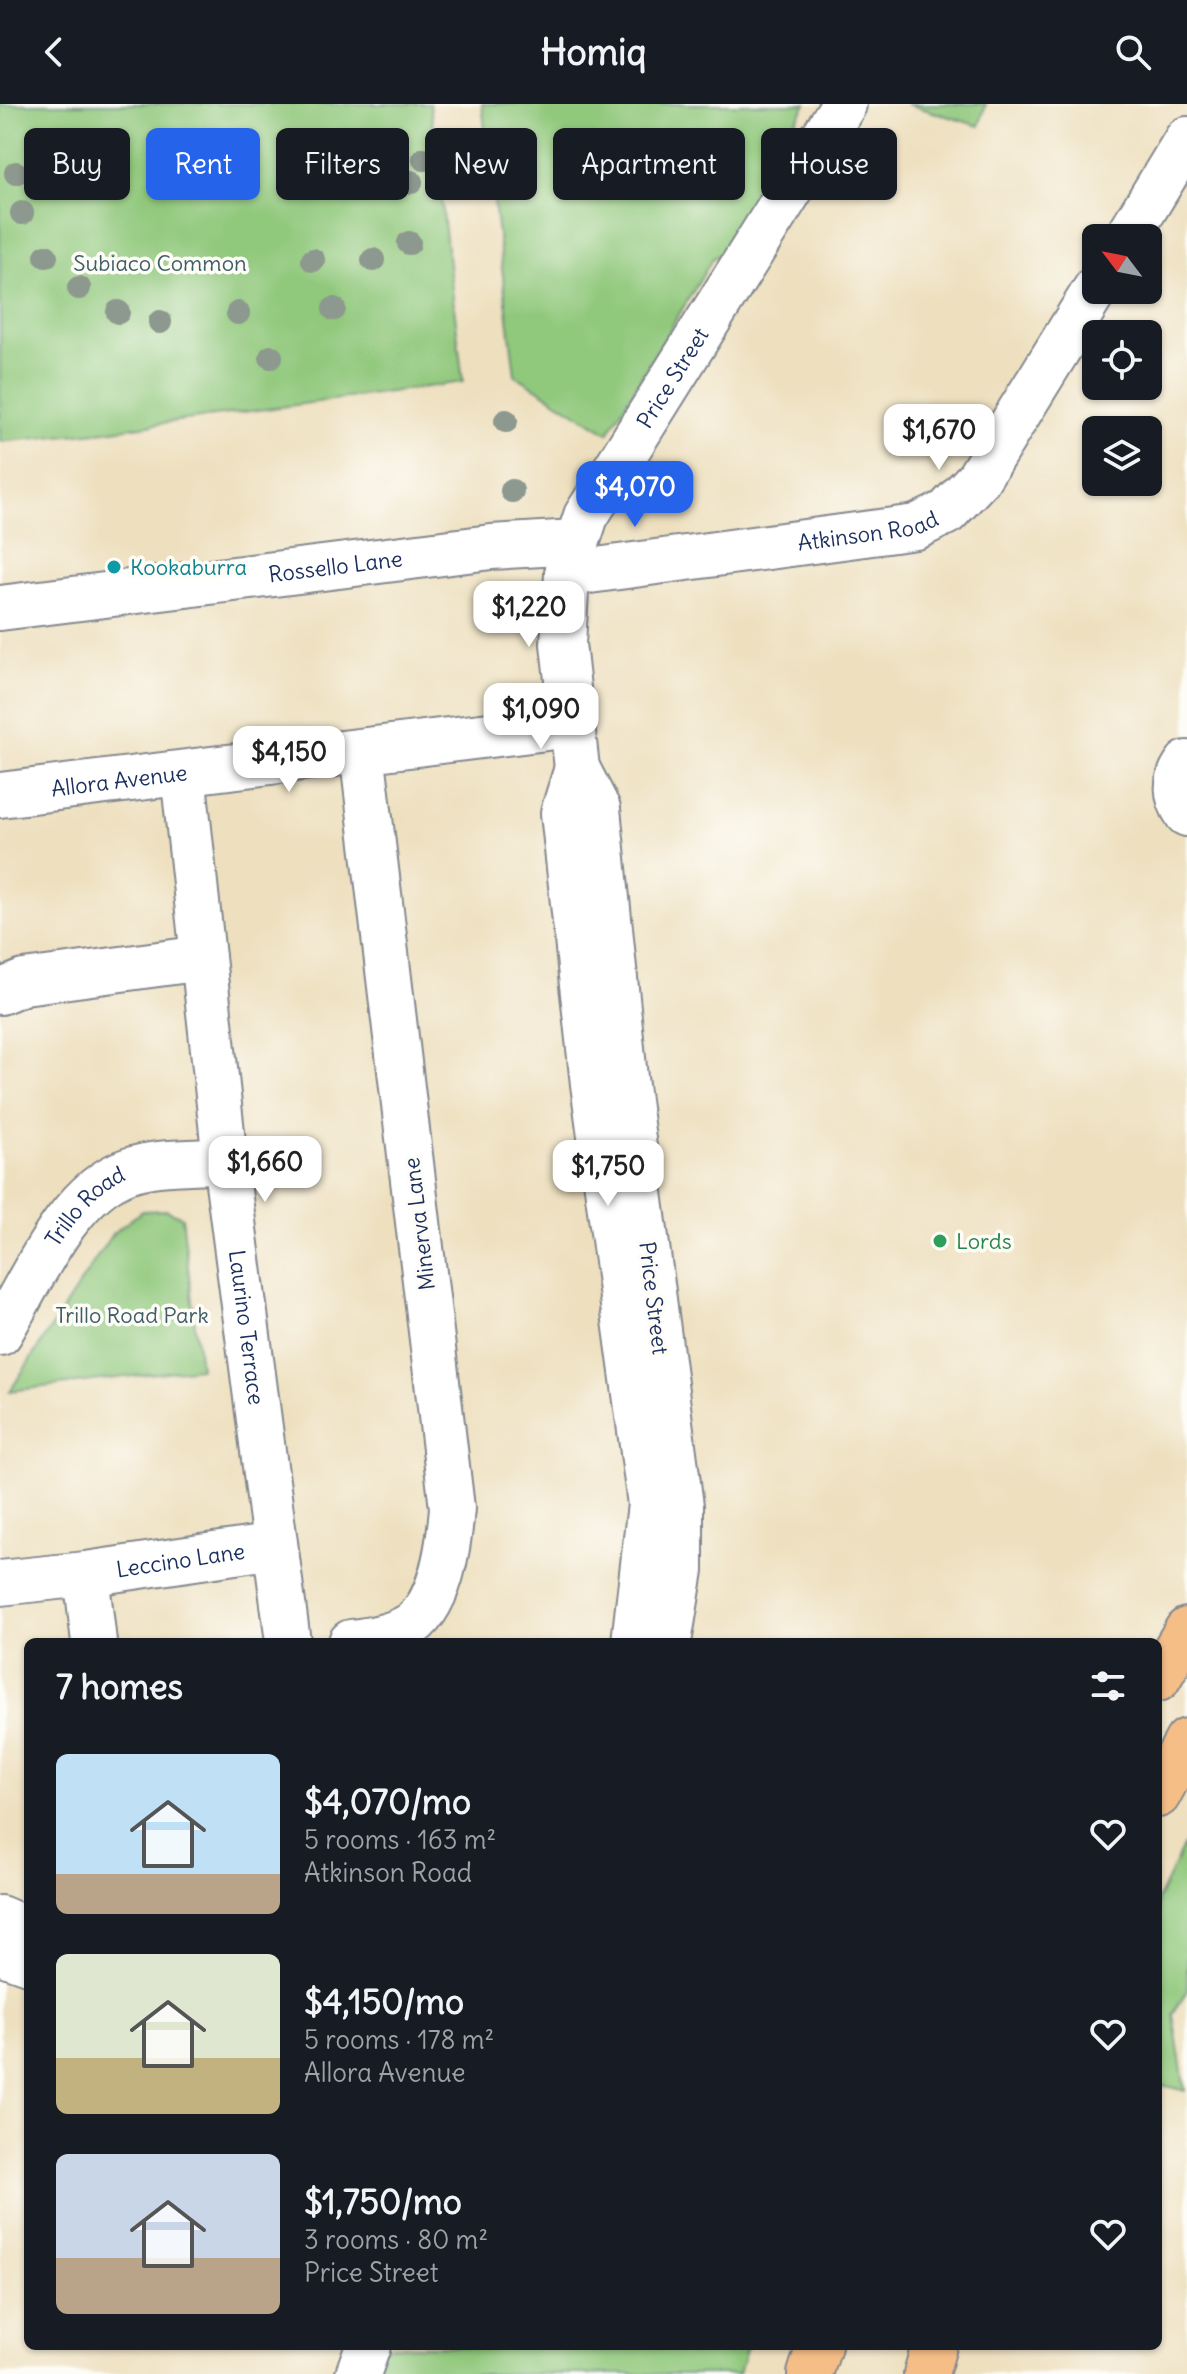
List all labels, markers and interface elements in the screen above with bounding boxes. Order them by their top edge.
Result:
icon: back [32,30,76,74]
text: Homiq [541,30,646,75]
icon: search [1111,30,1155,74]
chip: Buy [24,128,130,200]
chip: Rent [146,128,260,200]
chip: Filters [276,128,409,200]
chip: New [425,128,537,200]
chip: Apartment [553,128,745,200]
chip: House [761,128,897,200]
north arrow [1082,224,1162,304]
map controls [1082,224,1162,496]
park label: Subiaco Common [73,249,247,277]
button: locate [1082,320,1162,400]
street label: Price Street [630,322,715,434]
pin: $1,670 [874,404,1004,472]
text: $1,670 [902,413,976,446]
button: layers [1082,416,1162,496]
pin: $4,070 [570,461,700,529]
text: $4,070 [594,470,676,503]
street label: Atkinson Road [796,504,943,557]
street label: Rossello Lane [267,544,404,589]
place label: Kookaburra [130,553,247,581]
marker: Kookaburra [105,558,123,576]
pin: $1,220 [464,581,594,649]
text: $1,220 [491,590,567,623]
pin: $1,090 [476,683,606,751]
text: $1,090 [502,692,580,725]
pin: $4,150 [224,726,354,794]
text: $4,150 [251,735,327,768]
street label: Allora Avenue [50,758,189,803]
pin: $1,660 [200,1136,330,1204]
pin: $1,750 [543,1140,673,1208]
text: $1,660 [227,1145,303,1178]
text: $1,750 [571,1149,645,1182]
street label: Minerva Lane [397,1156,441,1292]
street label: Trillo Road [39,1160,129,1252]
place label: Lords [956,1227,1012,1255]
marker: Lords [931,1232,949,1250]
street label: Price Street [633,1240,675,1356]
street label: Laurino Terrace [223,1248,271,1407]
park label: Trillo Road Park [55,1301,209,1329]
street label: Leccino Lane [114,1537,247,1583]
icon: filters [1086,1664,1130,1708]
text: 7 homes [56,1665,183,1708]
text: $4,070/mo [304,1780,471,1823]
icon: home [120,1786,216,1882]
icon: heart [1086,1812,1130,1856]
text: 5 rooms · 163 m² [304,1823,496,1856]
text: Atkinson Road [304,1856,472,1889]
text: $4,150/mo [304,1980,464,2023]
icon: home [120,1986,216,2082]
icon: heart [1086,2012,1130,2056]
text: 5 rooms · 178 m² [304,2023,494,2056]
text: Allora Avenue [304,2056,465,2089]
text: $1,750/mo [304,2180,462,2223]
icon: home [120,2186,216,2282]
icon: heart [1086,2212,1130,2256]
text: 3 rooms · 80 m² [304,2223,488,2256]
text: Price Street [304,2256,438,2289]

